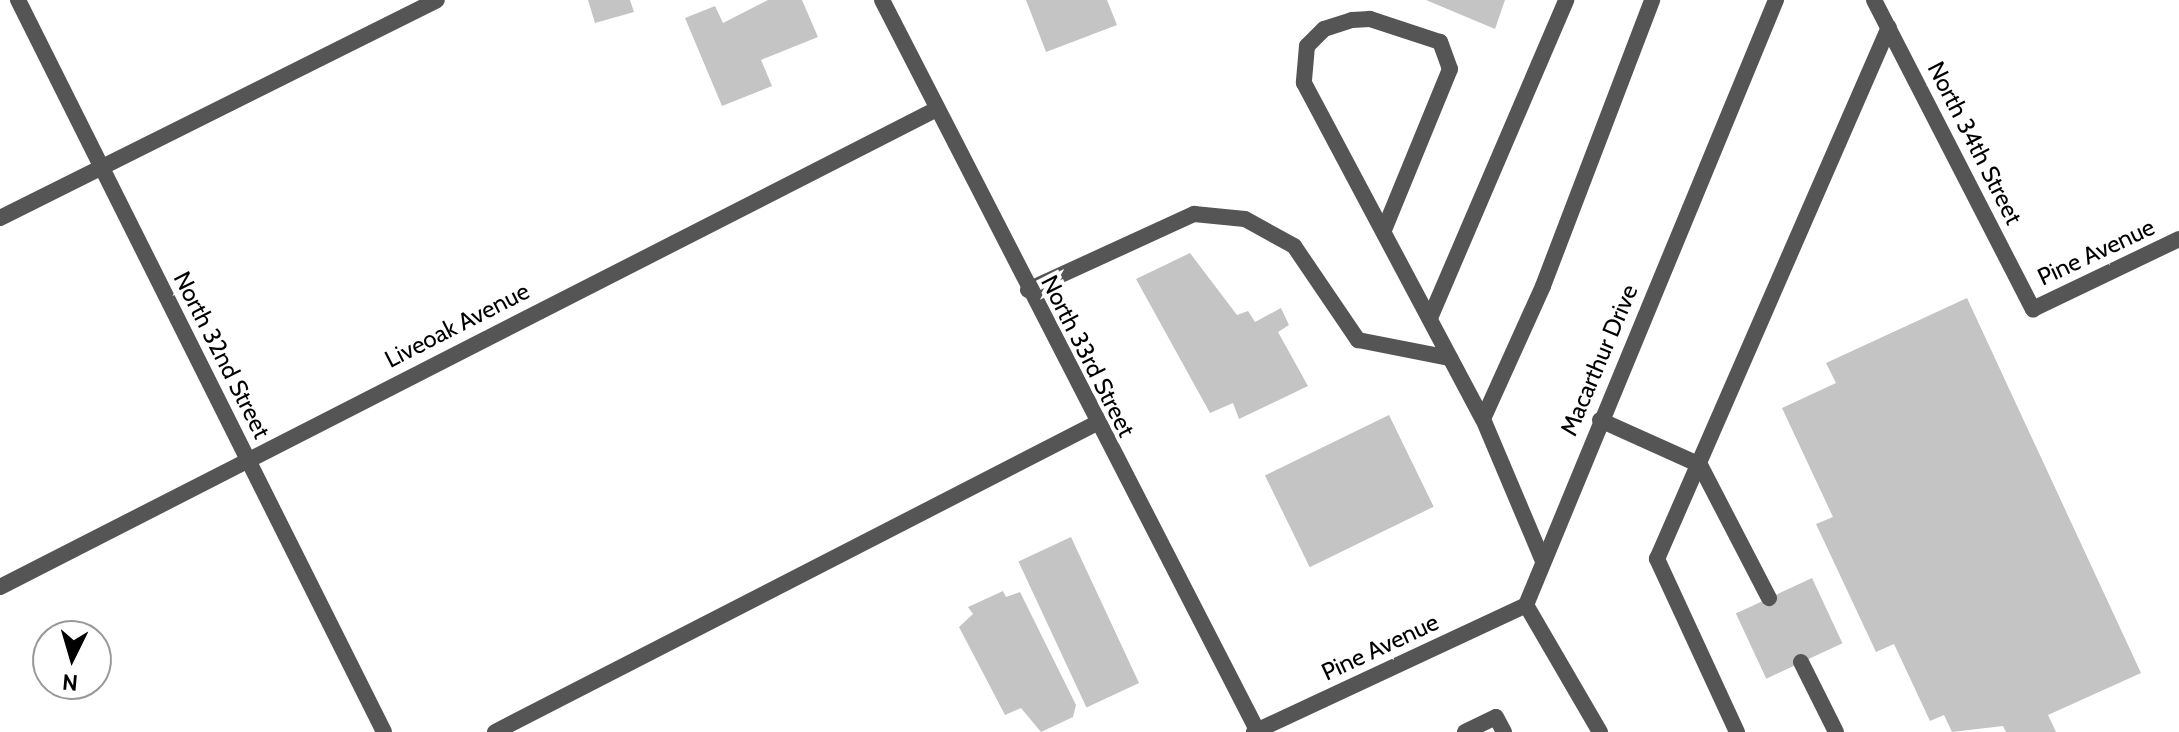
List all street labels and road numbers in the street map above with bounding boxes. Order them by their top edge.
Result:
street label: North 34th Street [1922,57,2028,229]
street label: Pine Avenue [2033,212,2159,292]
street label: North 32nd Street [168,267,276,443]
street label: North 33rd Street [1035,270,1141,442]
street label: Liveoak Avenue [380,276,534,374]
street label: Macarthur Drive [1554,280,1644,440]
street label: Pine Avenue [1317,607,1443,687]

